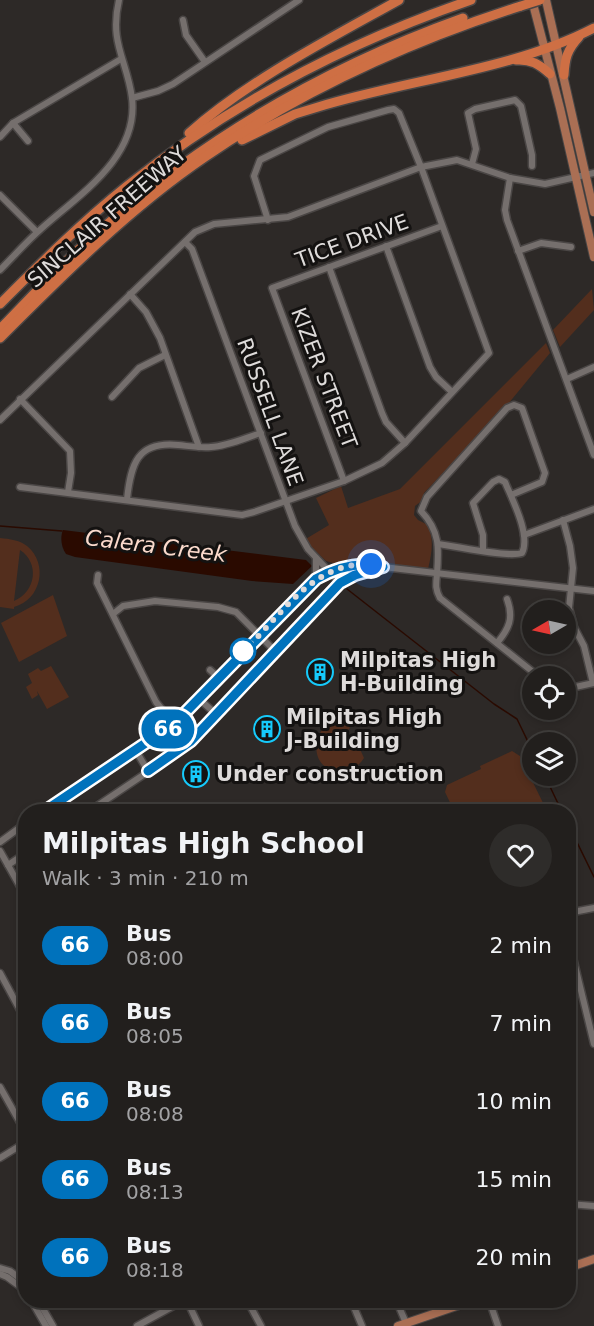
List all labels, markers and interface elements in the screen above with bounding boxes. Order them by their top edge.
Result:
street label: SINCLAIR FREEWAY [23,141,191,292]
street label: TICE DRIVE [291,210,412,273]
street label: KIZER STREET [286,304,362,452]
street label: RUSSELL LANE [232,335,308,489]
water label: Calera Creek [84,525,229,567]
your location [356,549,386,579]
north arrow [522,600,576,654]
map controls [522,600,576,786]
unlabelled marker [230,638,256,664]
place label: Milpitas High H-Building [340,648,496,696]
building icon: Milpitas High H-Building [305,657,335,687]
button: locate [522,666,576,720]
place label: Milpitas High J-Building [284,705,442,753]
line badge: 66 [141,710,195,748]
building icon: Milpitas High J-Building [252,714,282,744]
text: 66 [153,717,183,741]
button: layers [522,732,576,786]
building icon: Under construction [181,759,211,789]
place label: Under construction [216,762,444,786]
button: heart [489,824,552,887]
text: Milpitas High School [42,827,365,860]
text: Walk · 3 min · 210 m [42,866,249,890]
text: Bus [126,921,172,946]
text: 66 [60,933,90,957]
text: 2 min [490,933,552,958]
text: 08:00 [126,946,184,970]
text: Bus [126,999,172,1024]
text: 66 [60,1011,90,1035]
text: 7 min [490,1011,552,1036]
text: 08:05 [126,1024,184,1048]
text: Bus [126,1077,172,1102]
text: 66 [60,1089,90,1113]
text: 10 min [476,1089,552,1114]
text: 08:08 [126,1102,184,1126]
text: Bus [126,1155,172,1180]
text: 66 [60,1167,90,1191]
text: 15 min [476,1167,552,1192]
text: 08:13 [126,1180,184,1204]
text: Bus [126,1233,172,1258]
text: 66 [60,1245,90,1269]
text: 20 min [476,1245,552,1270]
text: 08:18 [126,1258,184,1282]

